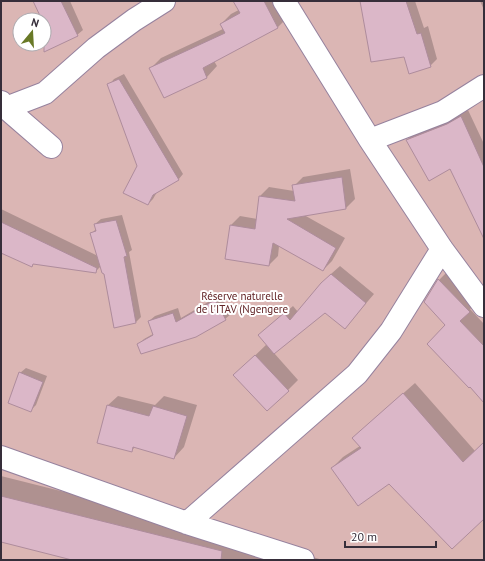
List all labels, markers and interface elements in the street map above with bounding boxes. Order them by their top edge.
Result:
north arrow [12,12,52,52]
text: N [29,15,41,30]
park label: Réserve naturelle de l'ITAV (Ngengere [196,289,289,316]
scale bar [345,523,436,549]
text: 20 m [351,529,377,544]

